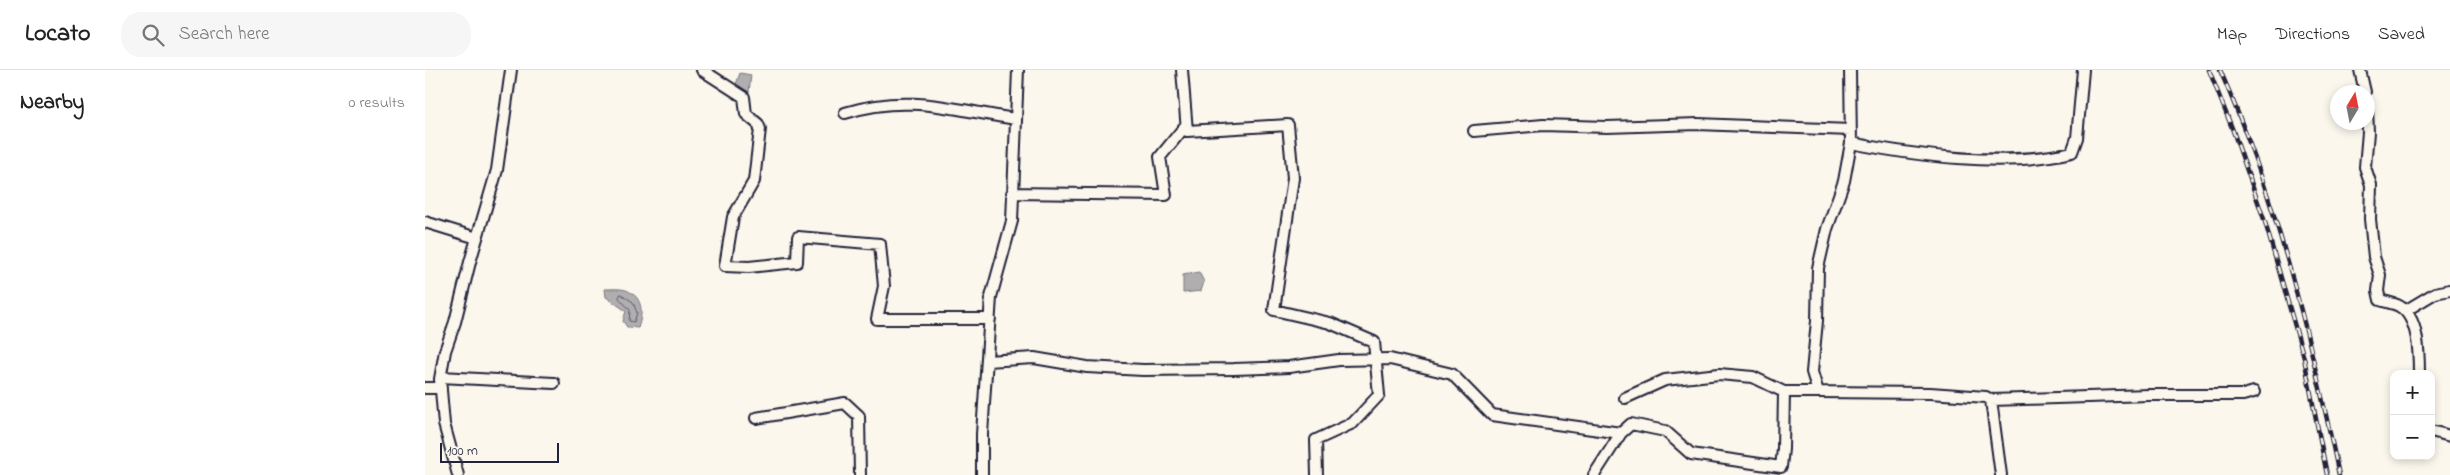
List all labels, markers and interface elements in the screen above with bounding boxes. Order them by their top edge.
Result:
search box [121,12,471,57]
text: Locato [25,17,91,52]
icon: search [139,21,167,49]
text: Search here [179,21,270,48]
text: Map [2217,22,2247,48]
text: Directions [2275,22,2350,48]
text: Saved [2378,22,2425,48]
north arrow [2330,85,2375,130]
text: Nearby [20,88,84,118]
text: 0 results [349,91,405,115]
map controls [2390,370,2435,460]
button: + [2390,370,2435,415]
button: − [2390,415,2435,460]
scale bar [440,440,559,463]
text: 100 m [447,441,478,462]

